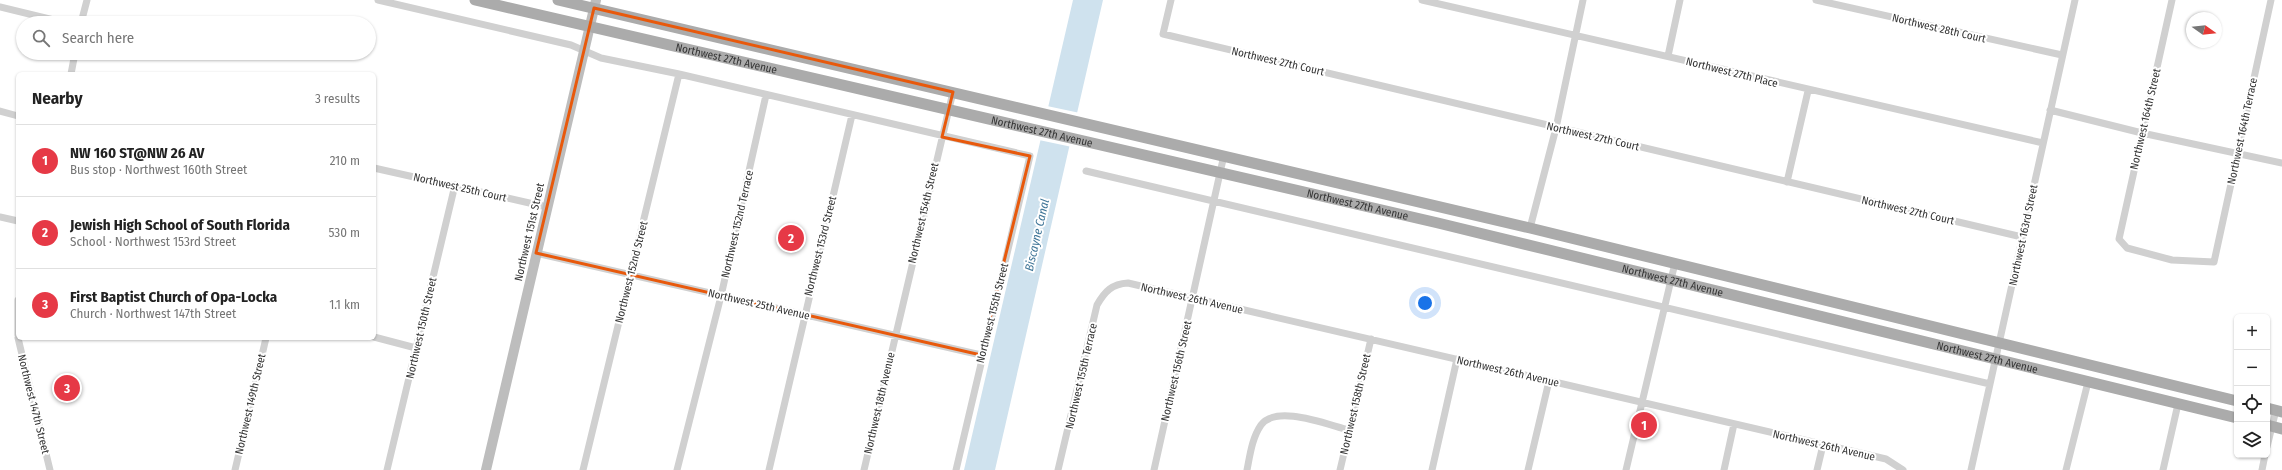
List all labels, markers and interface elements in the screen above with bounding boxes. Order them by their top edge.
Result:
street label: Northwest 28th Court [1891,11,1987,46]
north arrow [2186,12,2222,48]
search box [16,16,376,60]
icon: search [30,27,52,49]
text: Search here [62,29,134,47]
street label: Northwest 27th Avenue [674,41,778,77]
street label: Northwest 27th Court [1230,44,1326,79]
street label: Northwest 27th Place [1685,55,1779,90]
street label: Northwest 164th Street [2128,67,2164,171]
street label: Northwest 164th Terrace [2225,77,2260,186]
text: Nearby [32,88,83,109]
text: 3 results [315,91,360,106]
street label: Northwest 27th Avenue [990,114,1094,150]
street label: Northwest 27th Court [1545,119,1641,154]
text: NW 160 ST@NW 26 AV [70,144,204,162]
text: 1 [42,153,48,168]
text: 210 m [330,153,360,168]
street label: Northwest 154th Street [906,161,941,265]
text: Bus stop · Northwest 160th Street [70,162,247,177]
street label: Northwest 152nd Terrace [719,169,756,279]
street label: Northwest 25th Court [412,170,508,205]
street label: Northwest 151st Street [512,181,547,282]
street label: Northwest 163rd Street [2006,183,2041,287]
street label: Northwest 27th Avenue [1306,187,1410,223]
street label: Northwest 27th Court [1860,193,1956,228]
street label: Northwest 153rd Street [802,194,839,297]
water label: Biscayne Canal [1022,198,1052,272]
text: Jewish High School of South Florida [70,216,290,234]
street label: Northwest 152nd Street [613,219,651,324]
pin: 2 [778,223,804,253]
text: 2 [42,225,48,240]
text: 530 m [328,225,360,240]
text: School · Northwest 153rd Street [70,234,236,249]
street label: Northwest 155th Street [974,261,1011,364]
street label: Northwest 27th Avenue [1621,262,1724,299]
street label: Northwest 150th Street [404,276,440,380]
street label: Northwest 26th Avenue [1139,280,1244,317]
street label: Northwest 25th Avenue [707,286,811,323]
text: First Baptist Church of Opa-Locka [70,288,277,306]
your location [1415,293,1435,313]
text: 3 [42,297,48,312]
text: 1.1 km [329,297,360,312]
text: Church · Northwest 147th Street [70,306,236,321]
map controls [2234,314,2270,458]
button: + [2234,314,2270,350]
street label: Northwest 156th Street [1159,319,1194,423]
street label: Northwest 155th Terrace [1063,322,1100,430]
street label: Northwest 27th Avenue [1935,339,2039,376]
button: − [2234,350,2270,386]
street label: Northwest 18th Avenue [861,351,898,455]
street label: Northwest 149th Street [233,352,268,456]
street label: Northwest 158th Street [1338,352,1374,456]
street label: Northwest 147th Street [15,353,52,456]
street label: Northwest 26th Avenue [1455,353,1560,390]
pin: 3 [54,373,80,403]
button: locate [2234,386,2270,422]
pin: 1 [1631,410,1657,440]
button: layers [2234,422,2270,458]
street label: Northwest 26th Avenue [1771,427,1876,464]

